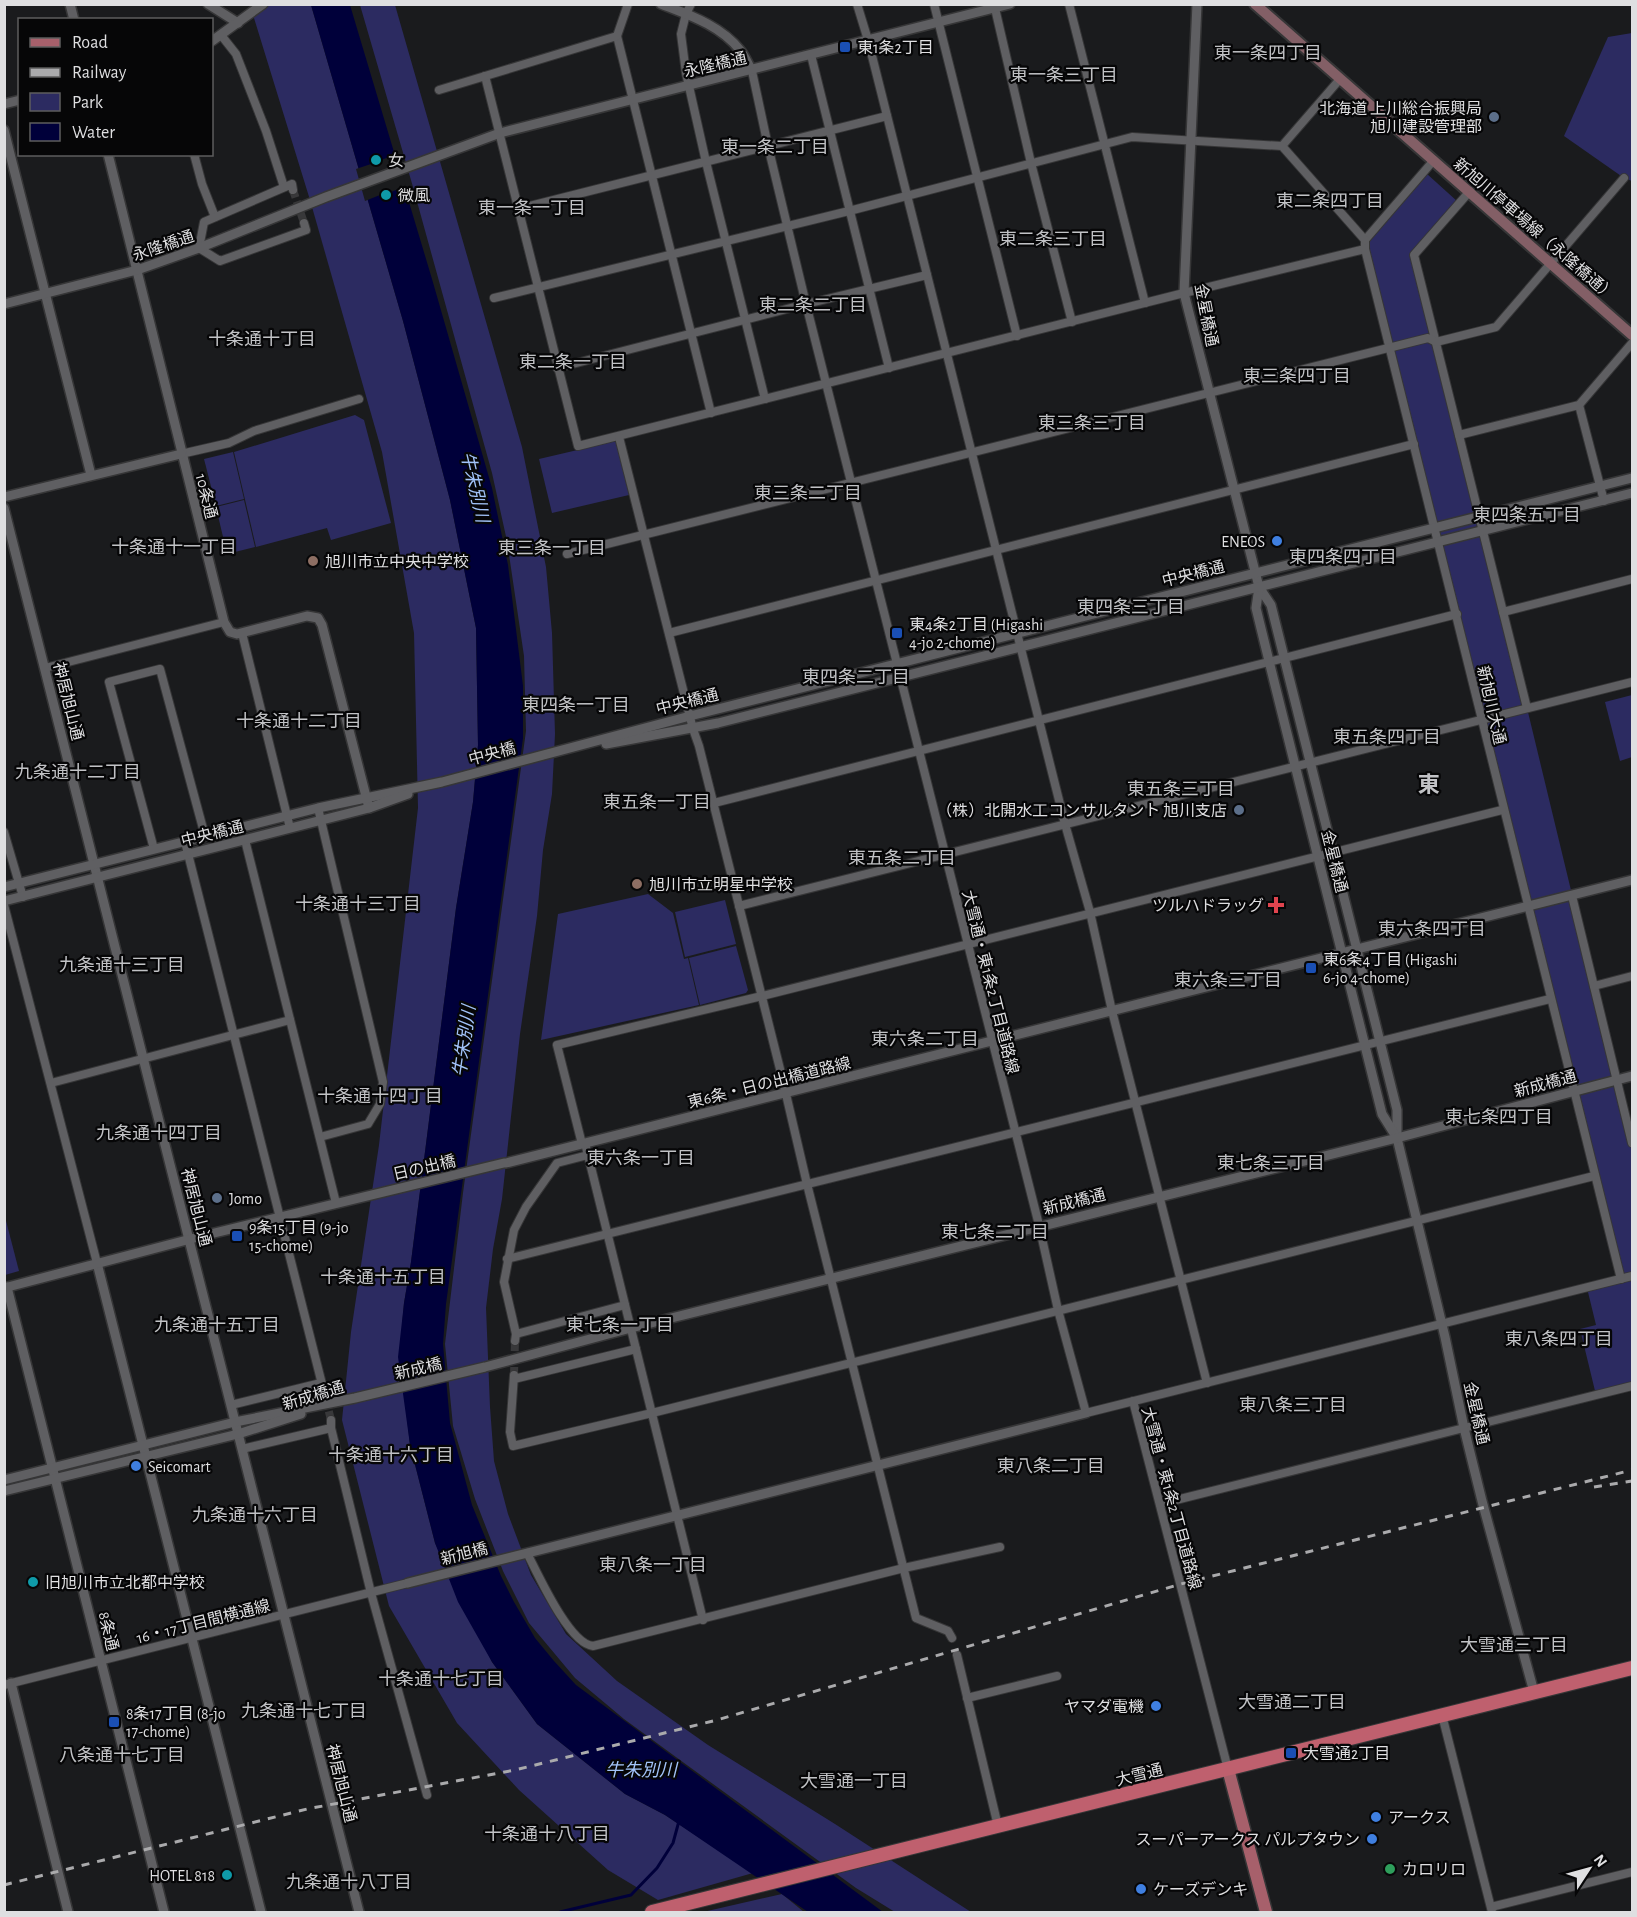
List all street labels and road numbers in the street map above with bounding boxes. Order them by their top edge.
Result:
street label: 永隆橋通 [682,49,748,80]
street label: 新旭川停車場線（永隆橋通） [1451,155,1619,304]
street label: 永隆橋通 [130,227,196,264]
street label: 金星橋通 [1192,282,1221,348]
street label: 10条通 [193,472,220,520]
street label: 中央橋通 [1160,557,1226,589]
street label: 神居旭山通 [51,660,86,742]
street label: 新旭川大通 [1474,664,1509,746]
street label: 中央橋通 [654,685,720,717]
street label: 中央橋 [467,739,518,768]
street label: 中央橋通 [179,817,245,849]
street label: 金星橋通 [1319,828,1351,894]
street label: 大雪通・東1条2丁目道路線 [959,888,1022,1076]
street label: 東6条・日の出橋道路線 [686,1054,852,1111]
street label: 新成橋通 [1512,1067,1578,1100]
street label: 日の出橋 [391,1152,457,1183]
street label: 神居旭山通 [179,1166,214,1248]
street label: 新成橋通 [1041,1185,1107,1217]
street label: 新成橋 [393,1355,443,1382]
street label: 新成橋通 [280,1378,346,1413]
street label: 金星橋通 [1461,1380,1492,1446]
street label: 大雪通・東1条2丁目道路線 [1139,1405,1204,1592]
street label: 新旭橋 [439,1539,489,1568]
street label: 16・17丁目間横通線 [135,1597,272,1646]
street label: 8条通 [95,1610,122,1652]
street label: 神居旭山通 [324,1742,359,1824]
street label: 大雪通 [1114,1760,1164,1789]

